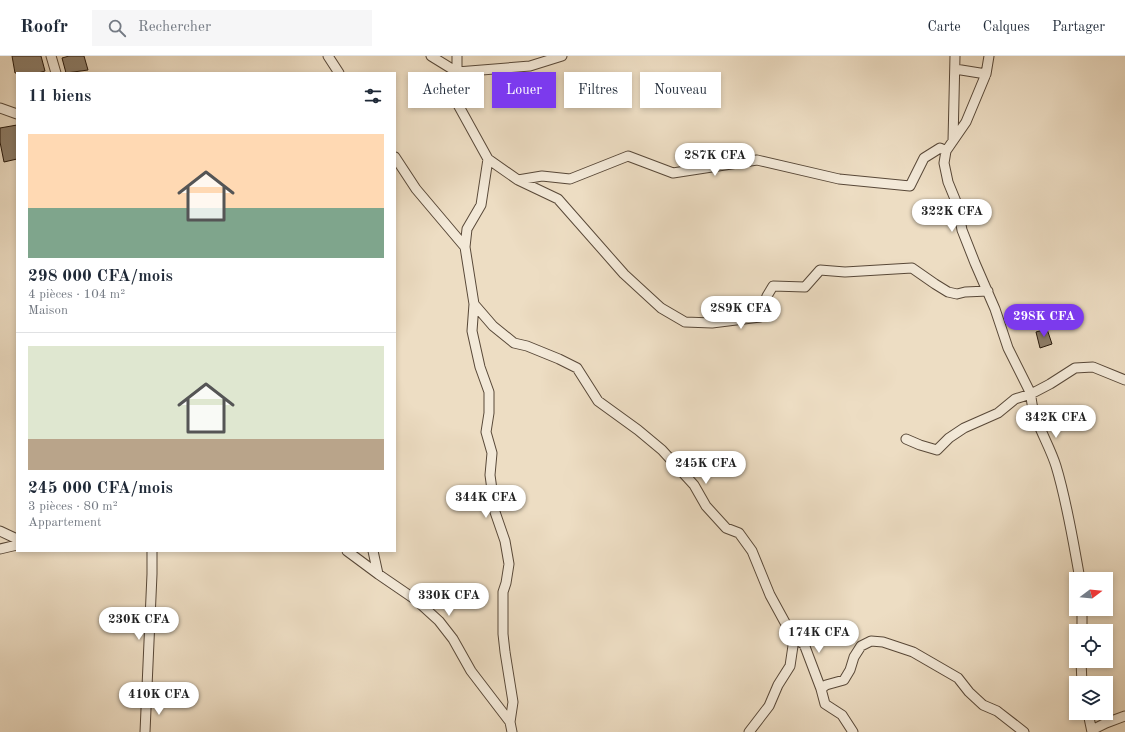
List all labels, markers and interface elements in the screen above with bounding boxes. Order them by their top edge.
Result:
search box [92,10,372,46]
icon: search [106,17,128,39]
text: Roofr [20,18,68,37]
text: Rechercher [138,20,211,35]
text: Carte [927,20,961,34]
text: Calques [983,20,1030,34]
text: Partager [1052,20,1105,34]
chip: Acheter [408,72,484,108]
chip: Louer [492,72,556,108]
chip: Filtres [564,72,632,108]
chip: Nouveau [640,72,721,108]
icon: filters [362,85,384,107]
text: 11 biens [28,88,91,105]
pin: 287K CFA [674,143,756,177]
text: 287K CFA [684,149,746,162]
icon: home [170,160,242,232]
pin: 322K CFA [911,199,993,233]
text: 322K CFA [921,205,983,218]
text: 298 000 CFA/mois [28,268,173,285]
text: 4 pièces · 104 m² [28,288,125,301]
pin: 289K CFA [700,296,782,330]
text: 289K CFA [710,302,772,315]
text: Maison [28,304,68,317]
pin: 298K CFA [1003,304,1085,338]
text: 298K CFA [1013,310,1075,323]
icon: home [170,372,242,444]
pin: 342K CFA [1015,405,1097,439]
text: 342K CFA [1025,411,1087,424]
pin: 245K CFA [665,451,747,485]
text: 245K CFA [675,457,737,470]
text: 245 000 CFA/mois [28,480,173,497]
pin: 344K CFA [445,485,527,519]
text: 344K CFA [455,491,517,504]
text: 3 pièces · 80 m² [28,500,118,513]
text: Appartement [28,516,102,529]
north arrow [1069,572,1113,616]
map controls [1069,572,1113,720]
pin: 330K CFA [408,583,490,617]
text: 330K CFA [418,589,480,602]
pin: 230K CFA [98,607,180,641]
text: 230K CFA [108,613,170,626]
pin: 174K CFA [778,620,860,654]
button: locate [1069,624,1113,668]
text: 174K CFA [788,626,850,639]
button: layers [1069,676,1113,720]
pin: 410K CFA [118,682,200,716]
text: 410K CFA [128,688,190,701]

